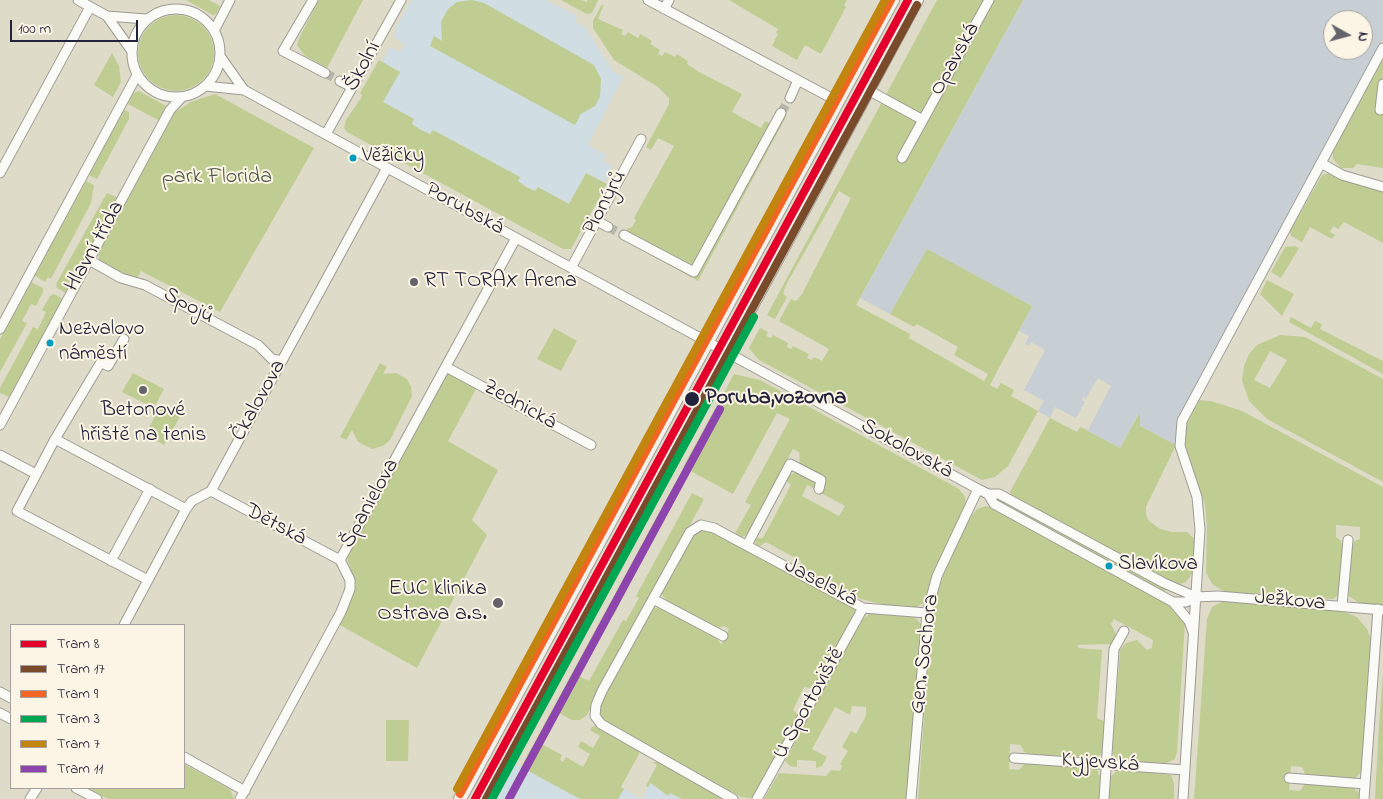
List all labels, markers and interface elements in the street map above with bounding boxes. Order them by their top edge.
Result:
scale bar [12,10,140,42]
north arrow [1323,10,1373,60]
text: 100 m [18,18,51,40]
street label: Opavská [925,19,987,101]
text: N [1351,31,1373,43]
street label: Školní [340,37,388,97]
place label: Věžičky [362,145,424,171]
marker: Věžičky [348,153,358,163]
park label: park Florida [162,165,272,191]
street label: Pionýrů [578,166,634,240]
street label: Porubská [420,178,508,242]
street label: Hlavní třída [60,197,132,297]
place label: RT TORAX Arena [424,269,577,295]
marker: RT TORAX Arena [408,276,420,288]
street label: Spojů [158,283,218,331]
place label: Nezvalovo náměstí [59,318,144,368]
marker: Nezvalovo náměstí [45,338,55,348]
street label: Čkalovova [227,356,293,446]
street label: Zednická [478,375,560,437]
marker: Betonové hřiště na tenis [137,384,149,396]
place label: Poruba,vozovna [705,386,846,412]
marker: Poruba,vozovna [683,390,701,408]
place label: Betonové hřiště na tenis [80,398,206,450]
street label: Sokolovská [855,414,957,486]
street label: Španielova [336,455,406,553]
street label: Dětská [240,499,310,553]
place label: Slavíkova [1118,553,1198,579]
street label: Jaselská [779,554,861,614]
marker: Slavíkova [1104,561,1114,571]
place label: EUC klinika Ostrava a.s. [377,577,487,628]
street label: Ježkova [1253,586,1327,618]
street label: Gen. Sochora [906,593,946,715]
marker: EUC klinika Ostrava a.s. [491,596,505,610]
legend [10,624,185,789]
text: Tram 8 [57,633,99,655]
street label: U Sportoviště [769,644,851,764]
text: Tram 17 [57,658,105,680]
text: Tram 9 [57,683,98,705]
text: Tram 3 [57,708,100,730]
text: Tram 7 [57,733,100,755]
street label: Kyjevská [1060,748,1140,780]
text: Tram 11 [57,758,103,780]

